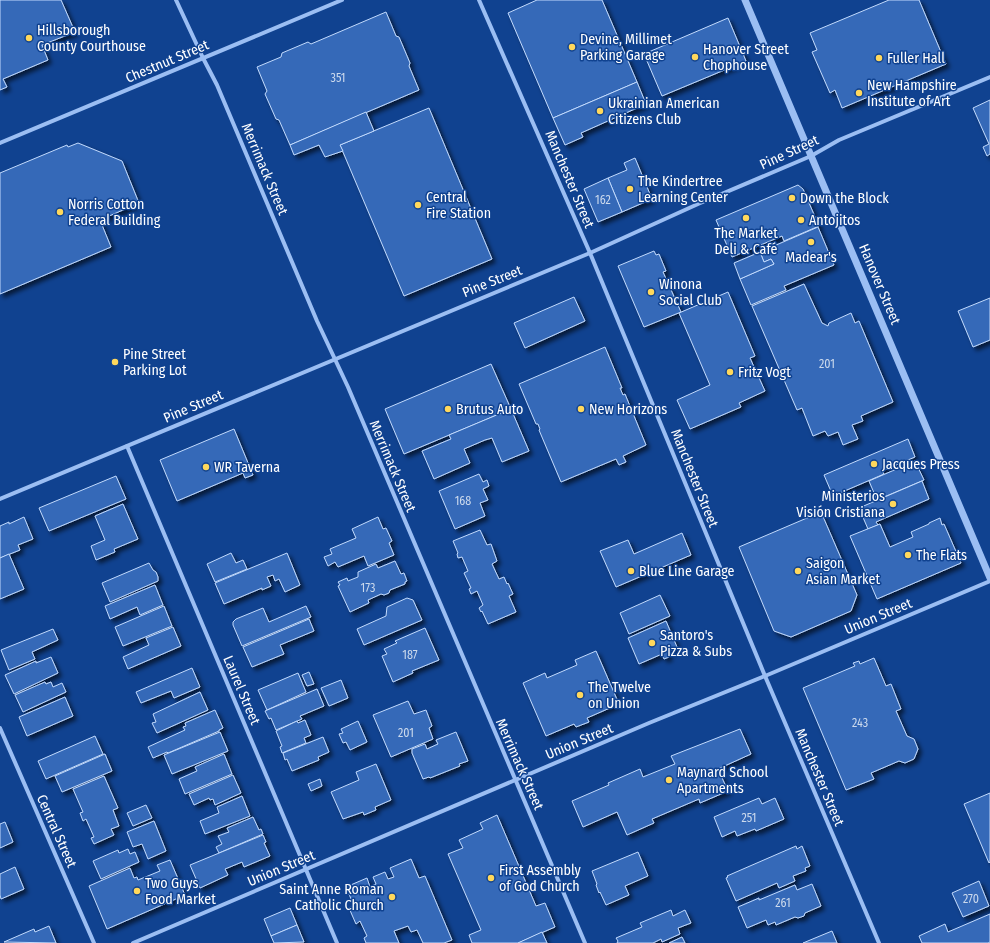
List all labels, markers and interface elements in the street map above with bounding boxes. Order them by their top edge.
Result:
place label: Hillsborough County Courthouse [37,22,146,55]
place label: Devine, Millimet Parking Garage [580,31,672,64]
marker: Hillsborough County Courthouse [24,33,34,43]
street label: Chestnut Street [123,36,212,87]
place label: Hanover Street Chophouse [703,41,789,74]
marker: Devine, Millimet Parking Garage [567,42,577,52]
place label: Fuller Hall [887,50,945,67]
marker: Hanover Street Chophouse [690,52,700,62]
marker: Fuller Hall [874,53,884,63]
house number: 351 [330,71,346,85]
place label: New Hampshire Institute of Art [867,77,957,110]
marker: New Hampshire Institute of Art [854,88,864,98]
place label: Ukrainian American Citizens Club [608,95,720,128]
marker: Ukrainian American Citizens Club [595,106,605,116]
street label: Merrimack Street [238,121,292,218]
street label: Manchester Street [541,128,598,231]
street label: Pine Street [757,131,822,173]
place label: The Kindertree Learning Center [638,173,728,206]
marker: The Kindertree Learning Center [625,184,635,194]
place label: Central Fire Station [426,189,491,222]
place label: Down the Block [800,190,889,207]
house number: 162 [595,193,611,207]
marker: Down the Block [787,193,797,203]
place label: Norris Cotton Federal Building [68,196,161,229]
marker: Central Fire Station [413,200,423,210]
marker: Norris Cotton Federal Building [55,207,65,217]
place label: Antojitos [809,212,860,229]
marker: The Market Deli & Café [741,213,751,223]
marker: Antojitos [796,215,806,225]
place label: The Market Deli & Café [714,225,778,258]
marker: Madear's [806,237,816,247]
street label: Hanover Street [855,241,904,327]
place label: Madear's [785,249,837,266]
street label: Pine Street [460,262,525,301]
place label: Winona Social Club [659,276,722,309]
marker: Winona Social Club [646,287,656,297]
place label: Pine Street Parking Lot [123,346,187,379]
marker: Pine Street Parking Lot [110,357,120,367]
house number: 201 [819,357,835,371]
place label: Fritz Vogt [738,364,791,381]
marker: Fritz Vogt [725,367,735,377]
street label: Pine Street [161,386,226,427]
place label: Brutus Auto [456,401,523,418]
place label: New Horizons [589,401,667,418]
marker: Brutus Auto [443,404,453,414]
marker: New Horizons [576,404,586,414]
street label: Merrimack Street [366,418,420,515]
street label: Manchester Street [667,427,722,530]
place label: Jacques Press [882,456,960,473]
place label: WR Taverna [214,459,280,476]
marker: Jacques Press [869,459,879,469]
marker: WR Taverna [201,462,211,472]
place label: Ministerios Visión Cristiana [796,488,885,521]
house number: 168 [455,494,471,508]
marker: Ministerios Visión Cristiana [888,499,898,509]
place label: The Flats [916,547,967,564]
marker: The Flats [903,550,913,560]
place label: Saigon Asian Market [806,555,880,588]
place label: Blue Line Garage [639,563,735,580]
marker: Blue Line Garage [626,566,636,576]
marker: Saigon Asian Market [793,566,803,576]
house number: 173 [361,581,375,595]
street label: Union Street [842,594,915,638]
place label: Santoro's Pizza & Subs [660,627,732,660]
marker: Santoro's Pizza & Subs [647,638,657,648]
house number: 187 [402,648,418,662]
street label: Laurel Street [219,653,264,728]
place label: The Twelve on Union [588,679,651,712]
marker: The Twelve on Union [575,690,585,700]
street label: Merrimack Street [492,716,547,813]
house number: 243 [852,716,868,730]
street label: Union Street [543,719,616,763]
house number: 201 [398,726,414,740]
street label: Manchester Street [791,726,848,829]
place label: Maynard School Apartments [677,764,768,797]
marker: Maynard School Apartments [664,775,674,785]
street label: Central Street [33,792,80,871]
house number: 251 [742,811,756,825]
street label: Union Street [245,846,318,890]
place label: First Assembly of God Church [499,862,582,895]
marker: First Assembly of God Church [486,873,496,883]
place label: Two Guys Food Market [145,875,216,908]
place label: Saint Anne Roman Catholic Church [279,881,384,914]
marker: Two Guys Food Market [132,886,142,896]
marker: Saint Anne Roman Catholic Church [387,892,397,902]
house number: 270 [963,892,979,906]
house number: 261 [775,896,791,910]

